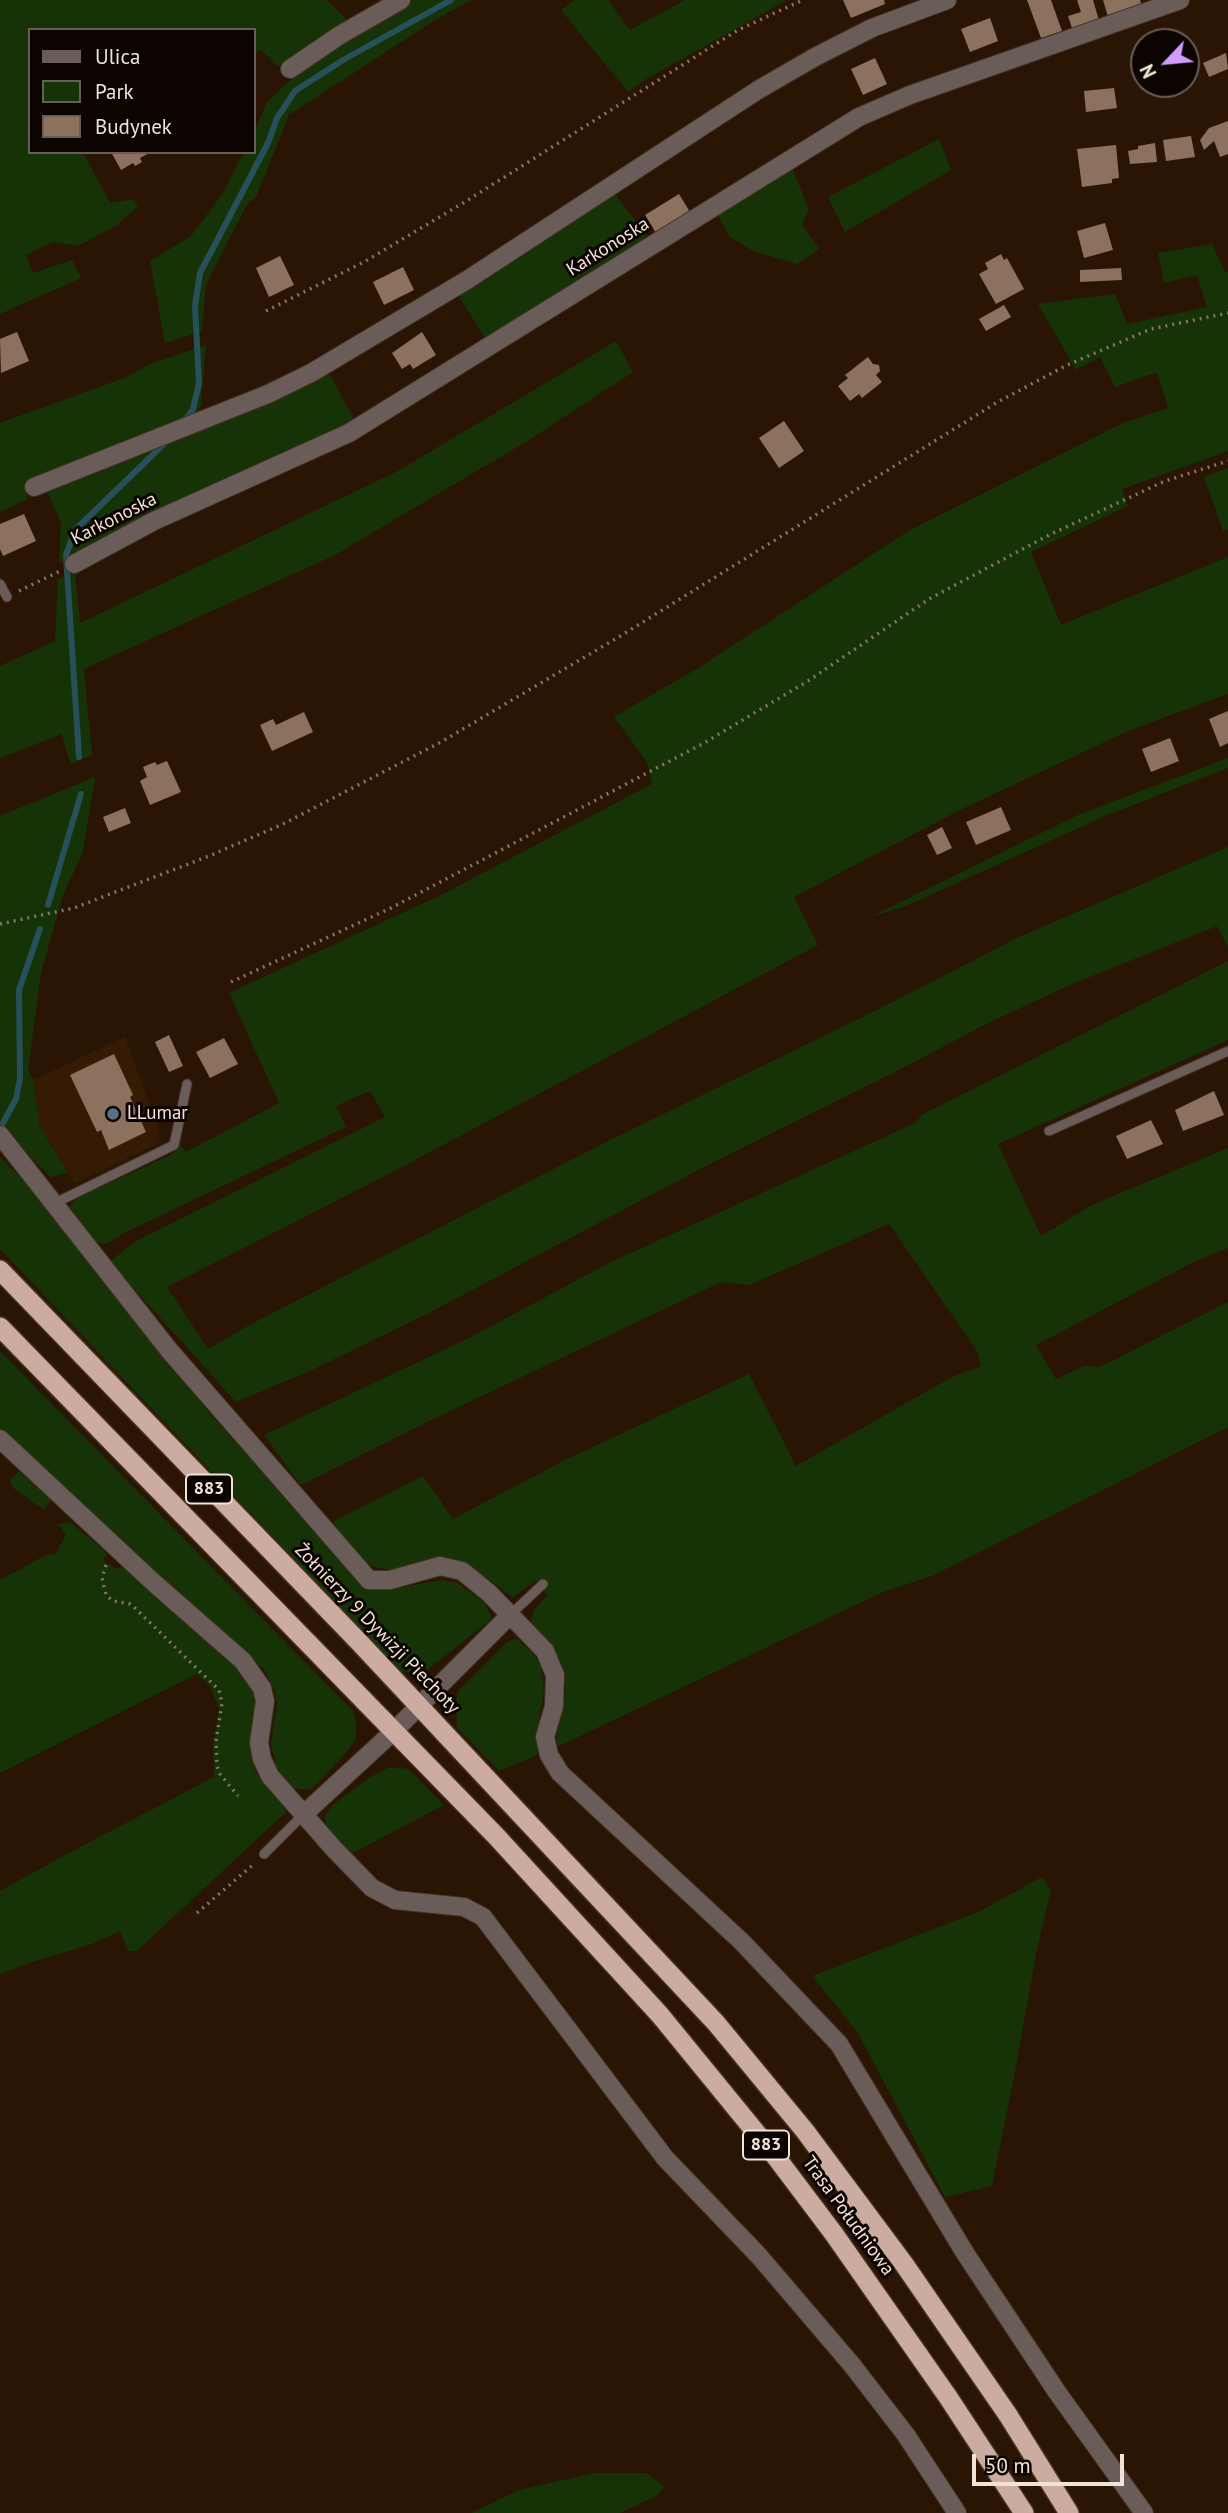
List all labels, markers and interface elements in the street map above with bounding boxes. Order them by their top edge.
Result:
legend [28,28,256,154]
north arrow [1130,28,1200,98]
text: Ulica [95,43,140,70]
text: N [1134,60,1161,82]
text: Park [95,78,134,105]
text: Budynek [95,113,172,140]
street label: Karkonoska [562,213,654,281]
street label: Karkonoska [67,488,161,550]
place label: LLumar [127,1103,188,1125]
marker: LLumar [105,1106,121,1122]
road number: 883 [186,1474,232,1504]
street label: Żołnierzy 9 Dywizji Piechoty [290,1539,464,1719]
road number: 883 [743,2130,789,2160]
street label: Trasa Południowa [797,2152,899,2280]
scale bar [976,2440,1128,2484]
text: 50 m [985,2452,1031,2479]

